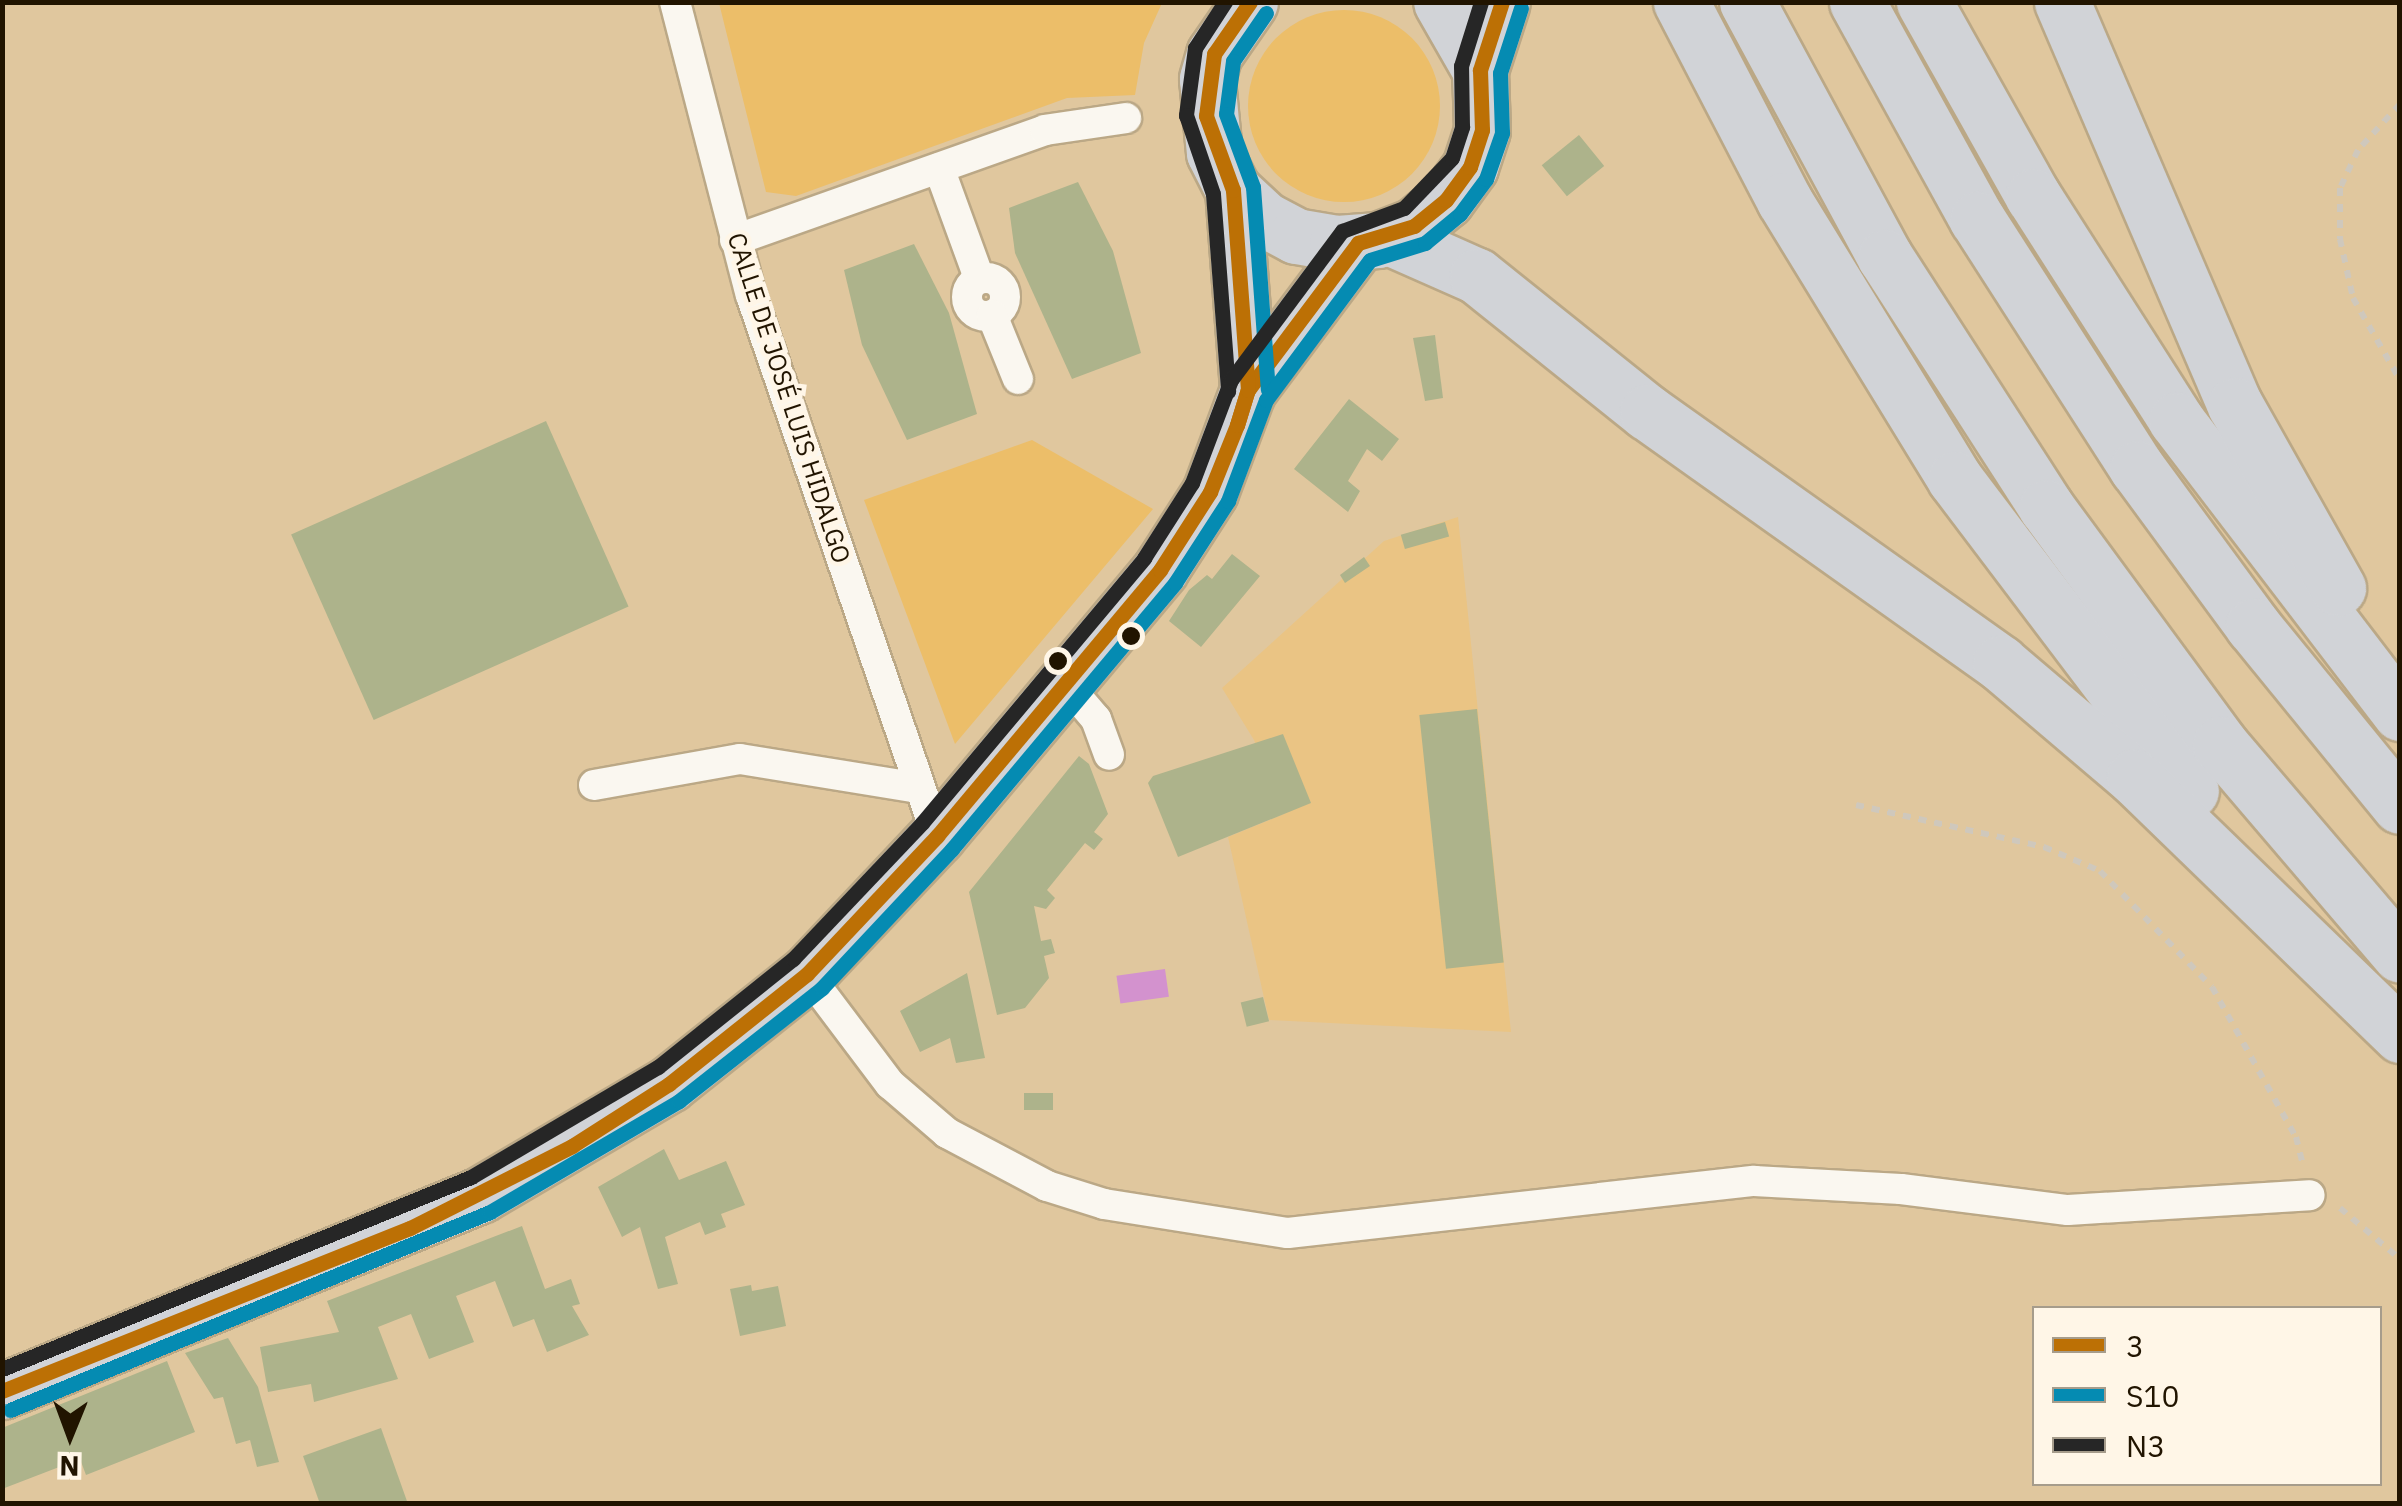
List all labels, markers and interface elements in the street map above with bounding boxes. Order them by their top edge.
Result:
street label: CALLE DE JOSÉ LUIS HIDALGO [721,229,857,567]
unlabelled marker [1121,626,1141,646]
unlabelled marker [1048,651,1068,671]
legend [2032,1306,2382,1486]
text: 3 [2126,1326,2144,1365]
text: S10 [2126,1376,2179,1415]
north arrow [20,1386,120,1486]
text: N3 [2126,1426,2165,1465]
text: N [59,1448,80,1485]

